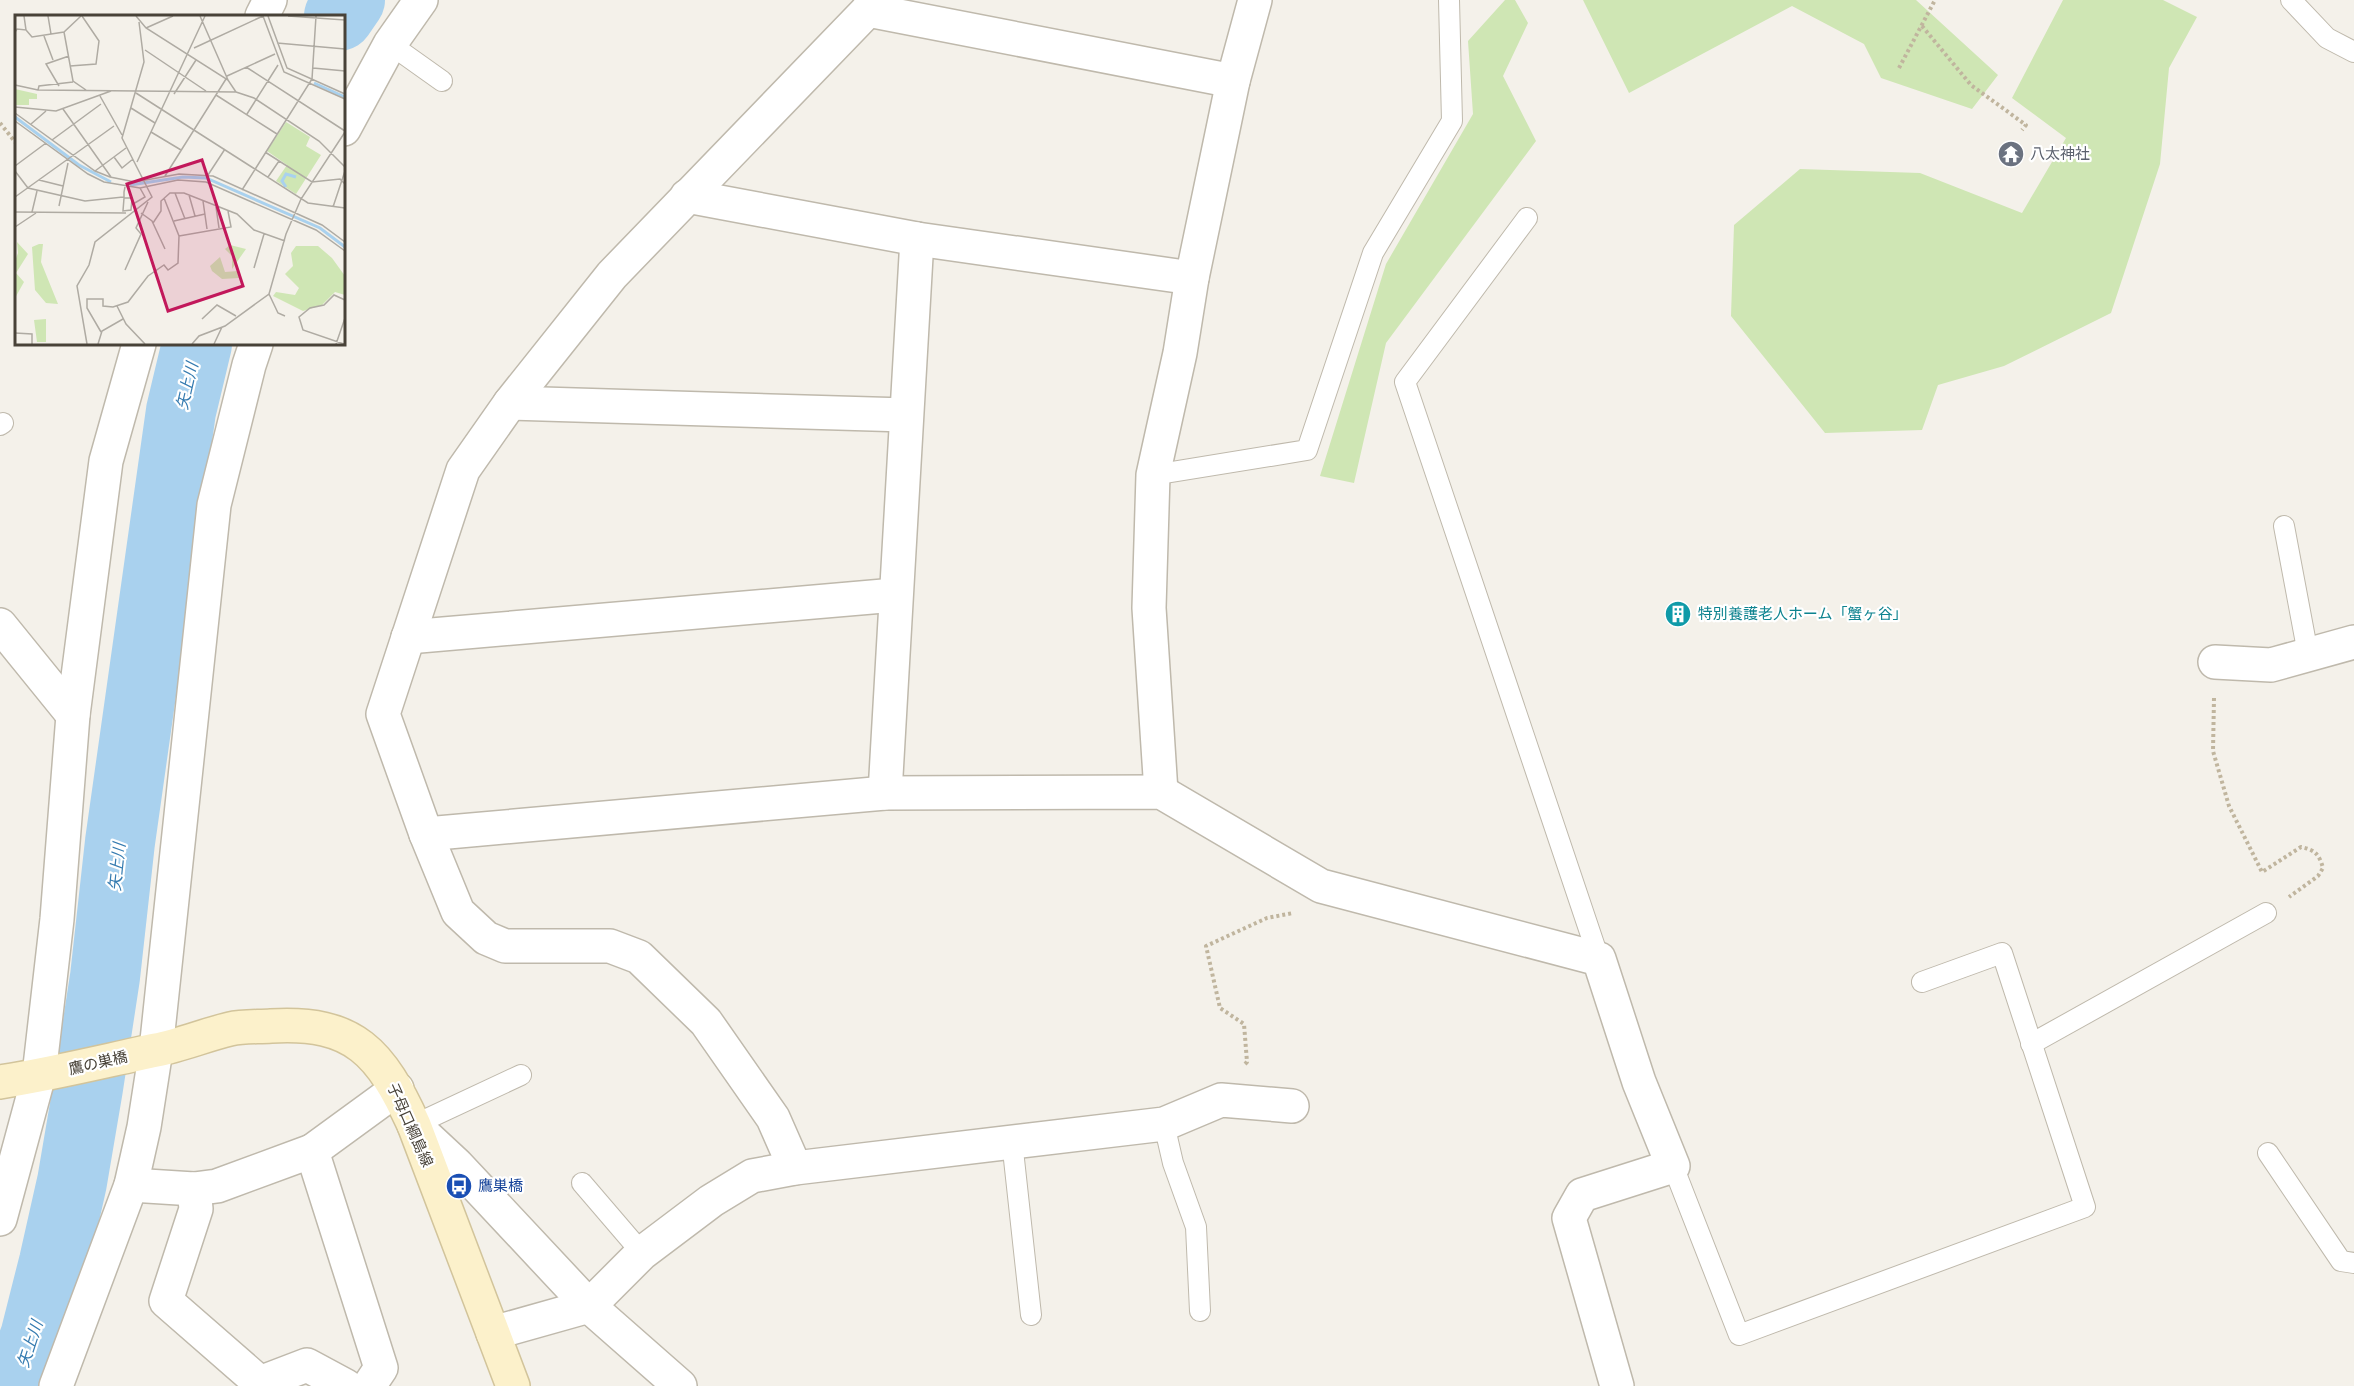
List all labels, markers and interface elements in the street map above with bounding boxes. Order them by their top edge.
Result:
inset map [15,15,345,345]
temple icon: 八太神社 [1996,139,2026,169]
place label: 八太神社 [2030,145,2090,163]
water label: 矢上川 [172,359,202,412]
building icon: 特別養護老人ホーム「蟹ヶ谷」 [1663,599,1693,629]
place label: 特別養護老人ホーム「蟹ヶ谷」 [1698,605,1908,623]
water label: 矢上川 [105,840,129,892]
street label: 鷹の巣橋 [67,1047,129,1079]
street label: 子母口綱島線 [383,1080,437,1170]
bus stop icon: 鷹巣橋 [444,1171,474,1201]
place label: 鷹巣橋 [478,1177,523,1195]
water label: 矢上川 [14,1316,47,1370]

